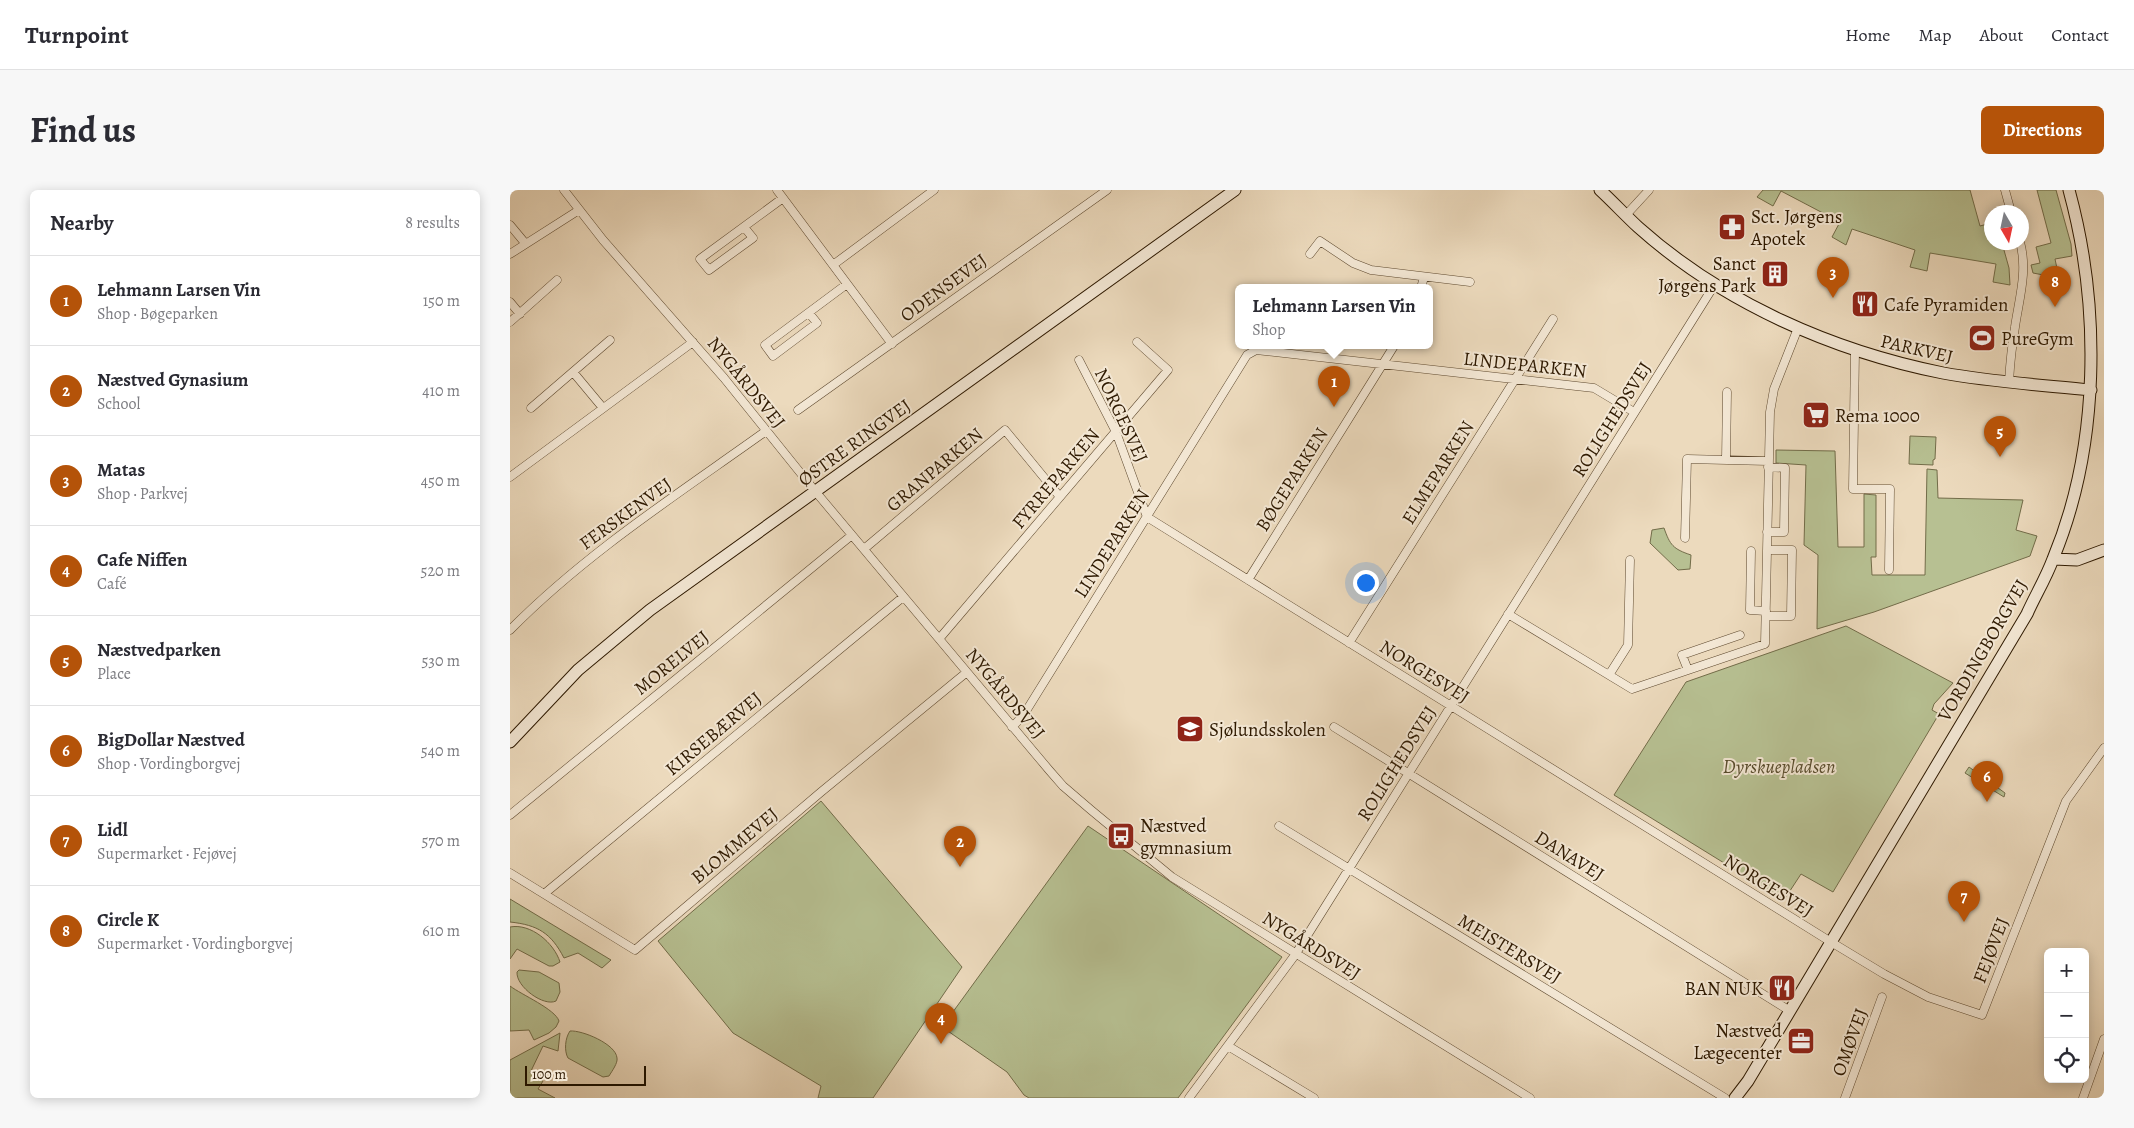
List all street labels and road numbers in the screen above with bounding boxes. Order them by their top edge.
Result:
street label: ODENSEVEJ [895,247,992,328]
street label: PARKVEJ [1878,328,1956,370]
street label: NYGÅRDSVEJ [701,331,791,434]
street label: LINDEPARKEN [1462,346,1588,384]
street label: ROLIGHEDSVEJ [1566,357,1658,482]
street label: NORGESVEJ [1088,364,1154,467]
street label: ØSTRE RINGVEJ [793,393,916,493]
street label: ELMEPARKEN [1396,415,1480,529]
street label: GRANPARKEN [881,421,989,518]
street label: BØGEPARKEN [1250,422,1334,536]
street label: FYRREPARKEN [1006,423,1106,534]
street label: FERSKENVEJ [574,471,677,556]
street label: LINDEPARKEN [1068,484,1156,603]
street label: VORDINGBORGVEJ [1931,575,2034,727]
street label: MORELVEJ [629,624,715,701]
street label: NORGESVEJ [1375,634,1474,710]
street label: NYGÅRDSVEJ [959,643,1051,745]
street label: KIRSEBÆRVEJ [660,686,767,782]
street label: ROLIGHEDSVEJ [1351,701,1443,826]
street label: BLOMMEVEJ [685,802,784,890]
street label: DANAVEJ [1530,824,1609,887]
street label: NORGESVEJ [1719,848,1818,924]
street label: NYGÅRDSVEJ [1257,905,1366,986]
street label: MEISTERSVEJ [1453,908,1566,990]
street label: FEJØVEJ [1966,914,2015,987]
street label: OMØVEJ [1826,1005,1874,1080]

